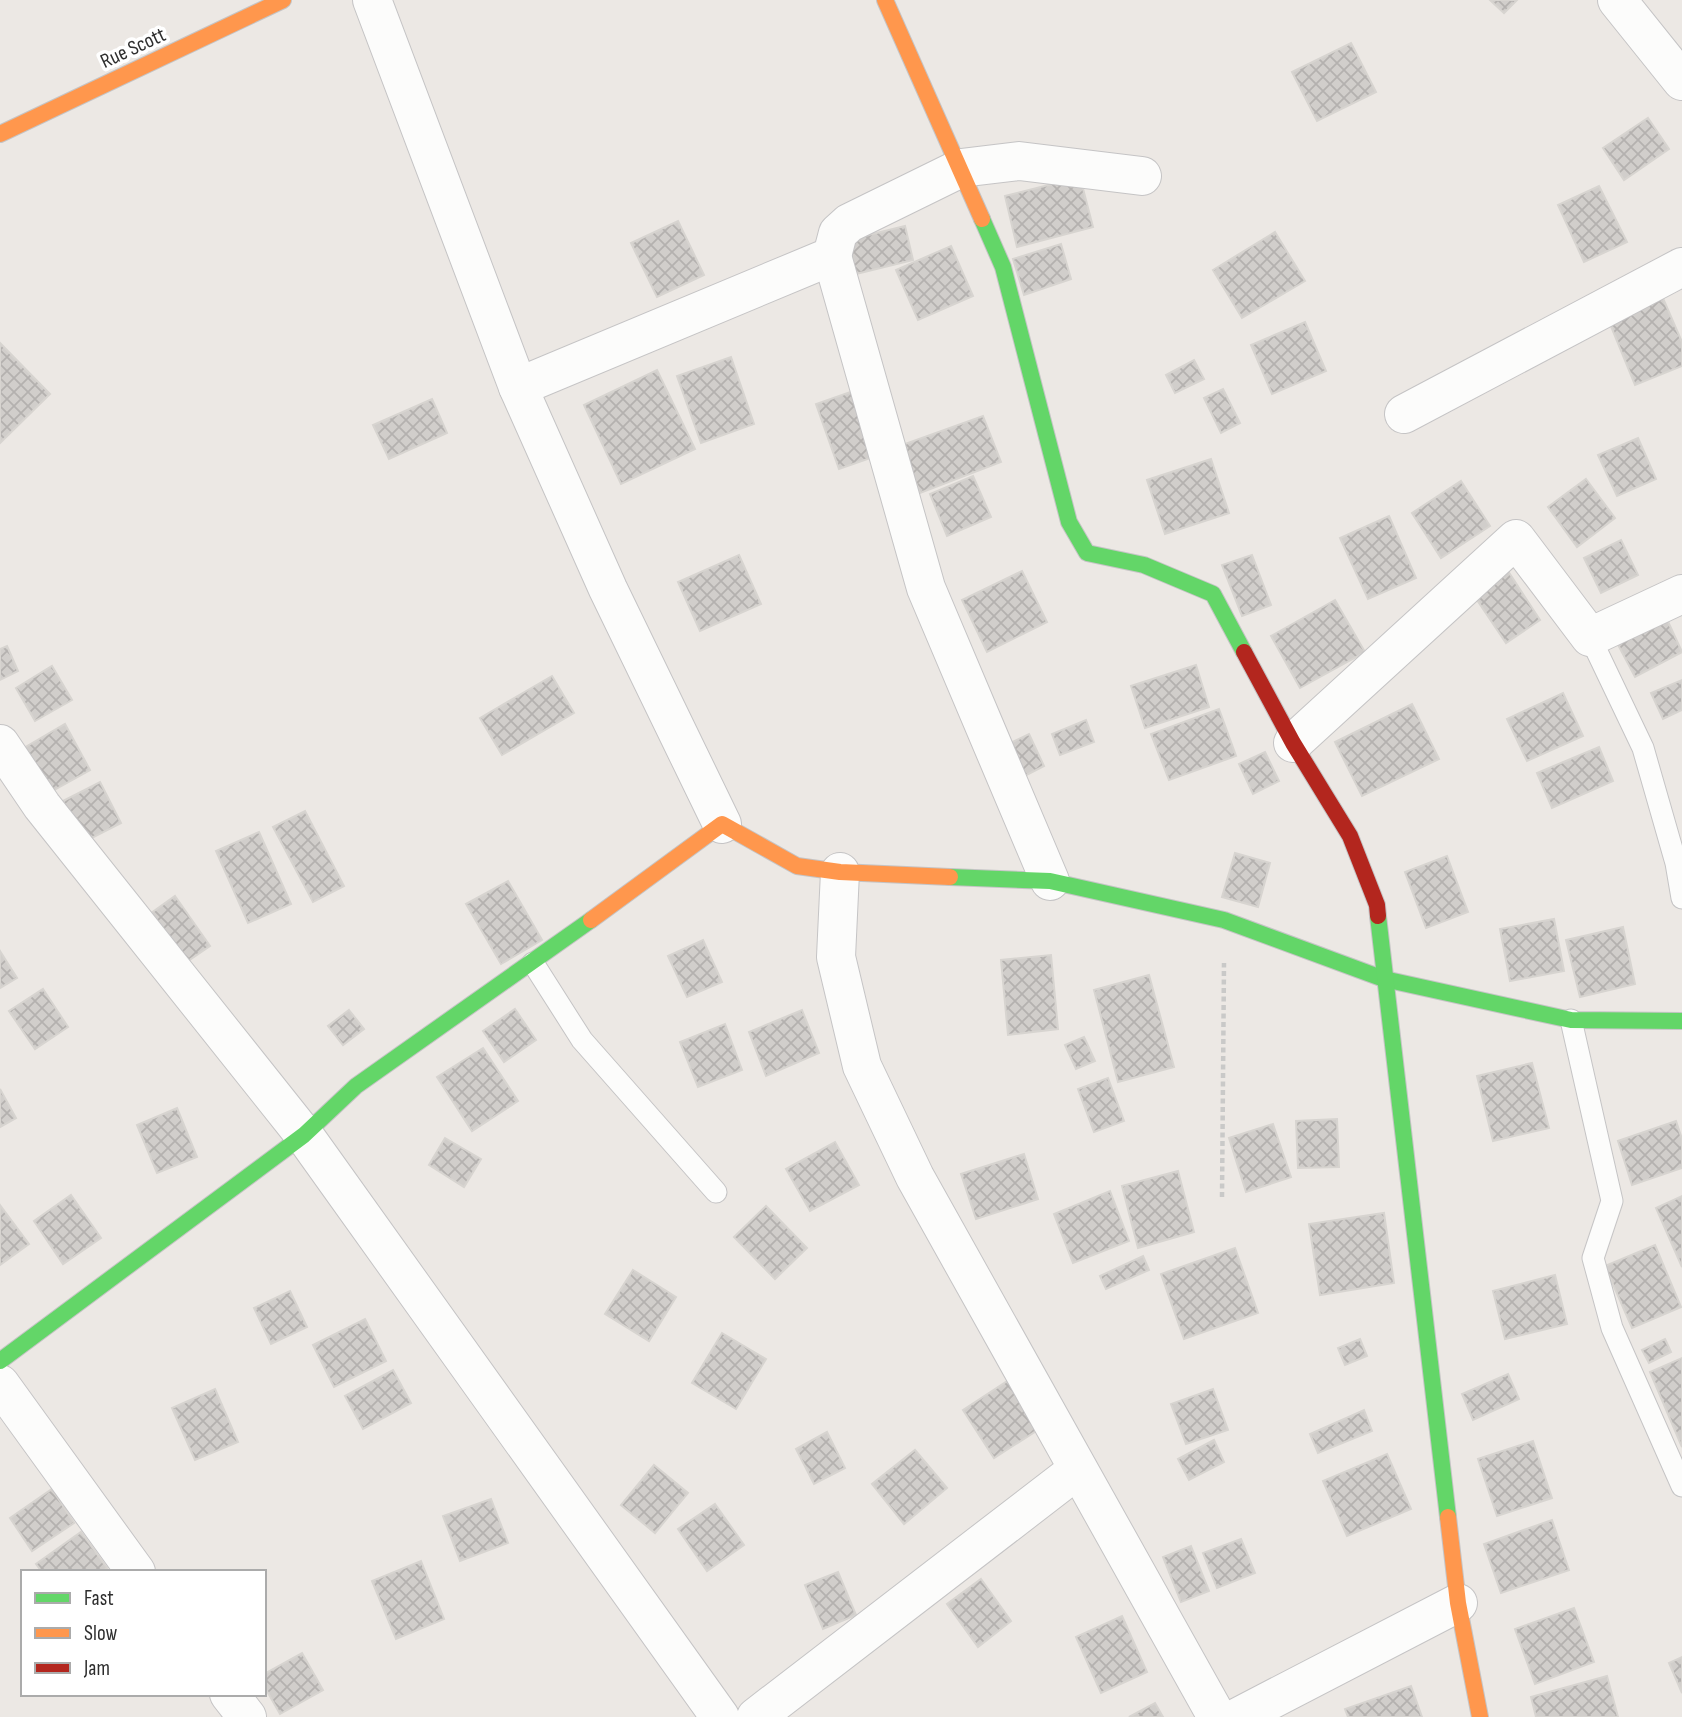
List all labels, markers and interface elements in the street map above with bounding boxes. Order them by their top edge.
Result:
street label: Rue Scott [96,22,170,74]
legend [21,1570,266,1696]
text: Fast [84,1586,114,1611]
text: Slow [84,1621,118,1646]
text: Jam [83,1656,110,1681]

